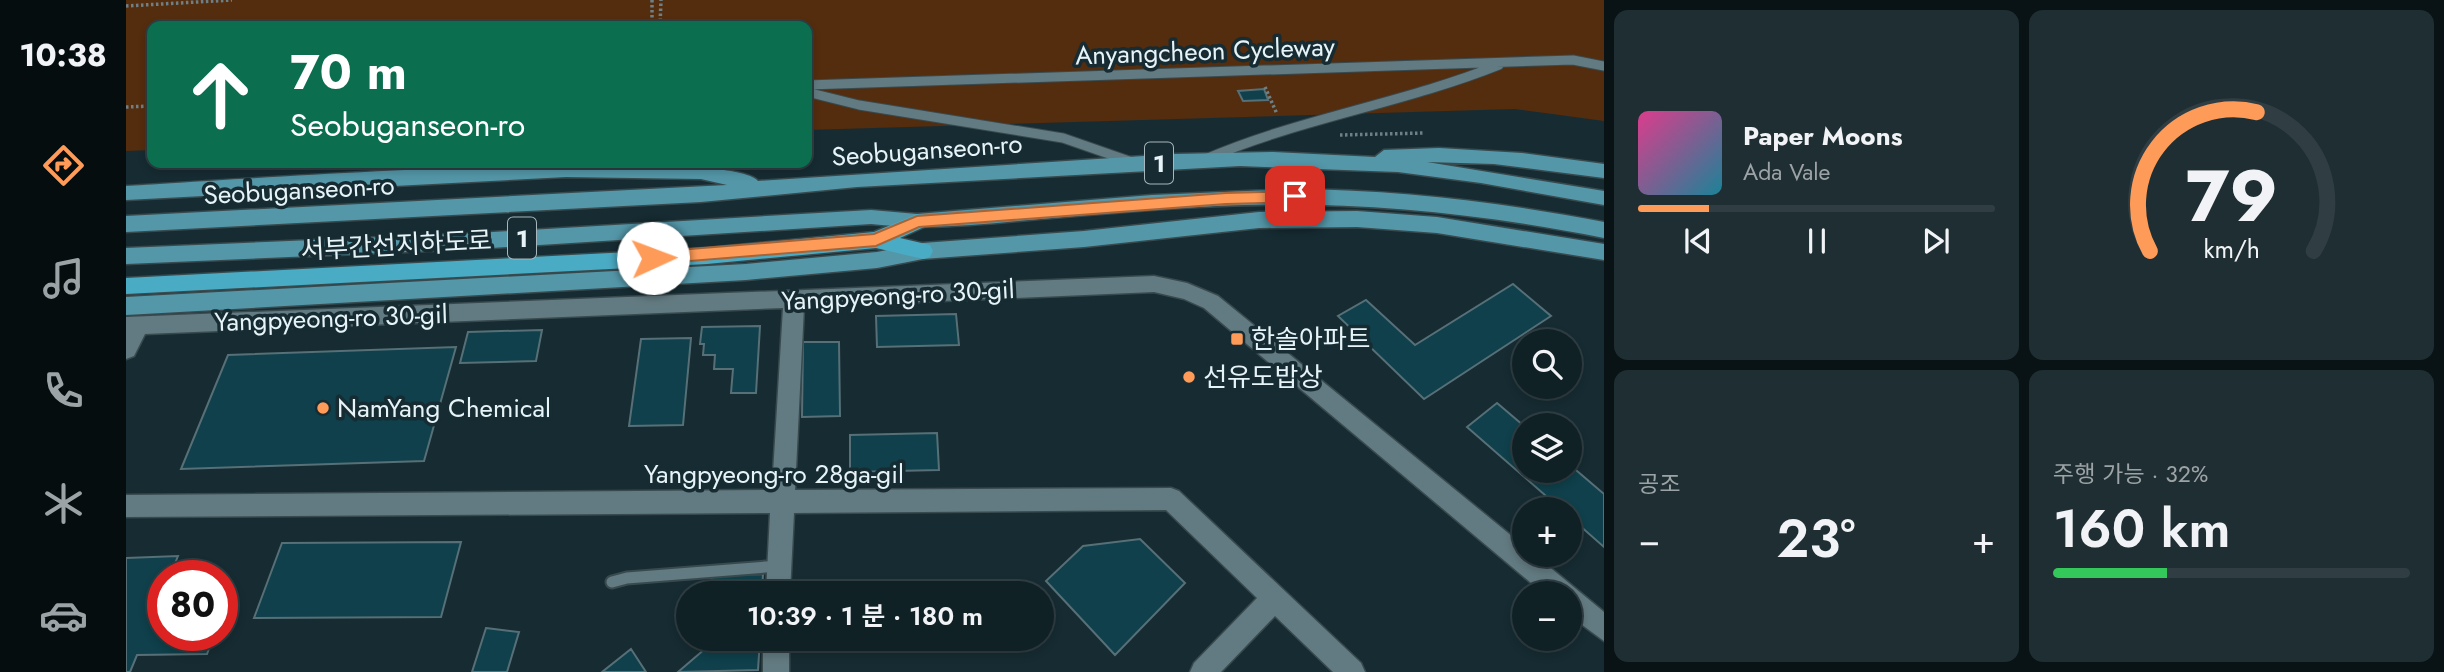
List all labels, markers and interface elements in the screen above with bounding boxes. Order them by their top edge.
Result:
street label: Anyangcheon Cycleway [1074,27,1336,75]
text: 10:38 [19,32,107,78]
text: 70 m [290,37,407,107]
icon: ahead [175,49,266,140]
text: Seobuganseon-ro [290,102,525,148]
text: Paper Moons [1743,117,1903,155]
street label: Seobuganseon-ro [830,124,1024,176]
icon: directions [39,141,88,190]
road number: 1 [1145,142,1173,183]
text: 79 [2185,144,2278,249]
text: Ada Vale [1743,155,1830,189]
street label: Seobuganseon-ro [203,166,395,214]
pin [1265,166,1325,226]
icon: arrive [1276,177,1314,215]
road number: 1 [508,218,536,258]
street label: 서부간선지하도로 [299,221,493,269]
position arrow [616,221,690,295]
icon: previous [1679,222,1717,260]
icon: pause [1798,222,1836,260]
icon: next [1917,222,1955,260]
text: km/h [2203,231,2260,267]
icon: music [39,254,88,303]
street label: Yangpyeong-ro 30-gil [781,270,1015,320]
street label: Yangpyeong-ro 30-gil [214,295,448,341]
place label: 한솔아파트 [1251,320,1371,358]
map controls [1512,329,1582,651]
button: search [1512,329,1582,399]
marker: 한솔아파트 [1229,331,1245,347]
place label: 선유도밥상 [1203,358,1323,396]
icon: phone [39,366,88,415]
marker: 선유도밥상 [1181,369,1197,385]
place label: NamYang Chemical [337,389,551,427]
marker: NamYang Chemical [315,400,331,416]
button: layers [1512,413,1582,483]
street label: Yangpyeong-ro 28ga-gil [644,455,904,493]
text: 주행 가능 · 32% [2053,457,2208,491]
text: 공조 [1638,467,1680,501]
icon: climate [39,479,88,528]
text: 160 km [2053,491,2231,567]
button: + [1512,497,1582,567]
text: 23° [1777,501,1855,577]
text: − [1638,512,1660,567]
text: + [1972,512,1995,567]
speed limit sign: 80 [147,560,238,651]
button: − [1512,581,1582,651]
icon: car [39,591,88,640]
text: 10:39 · 1 분 · 180 m [747,597,983,635]

